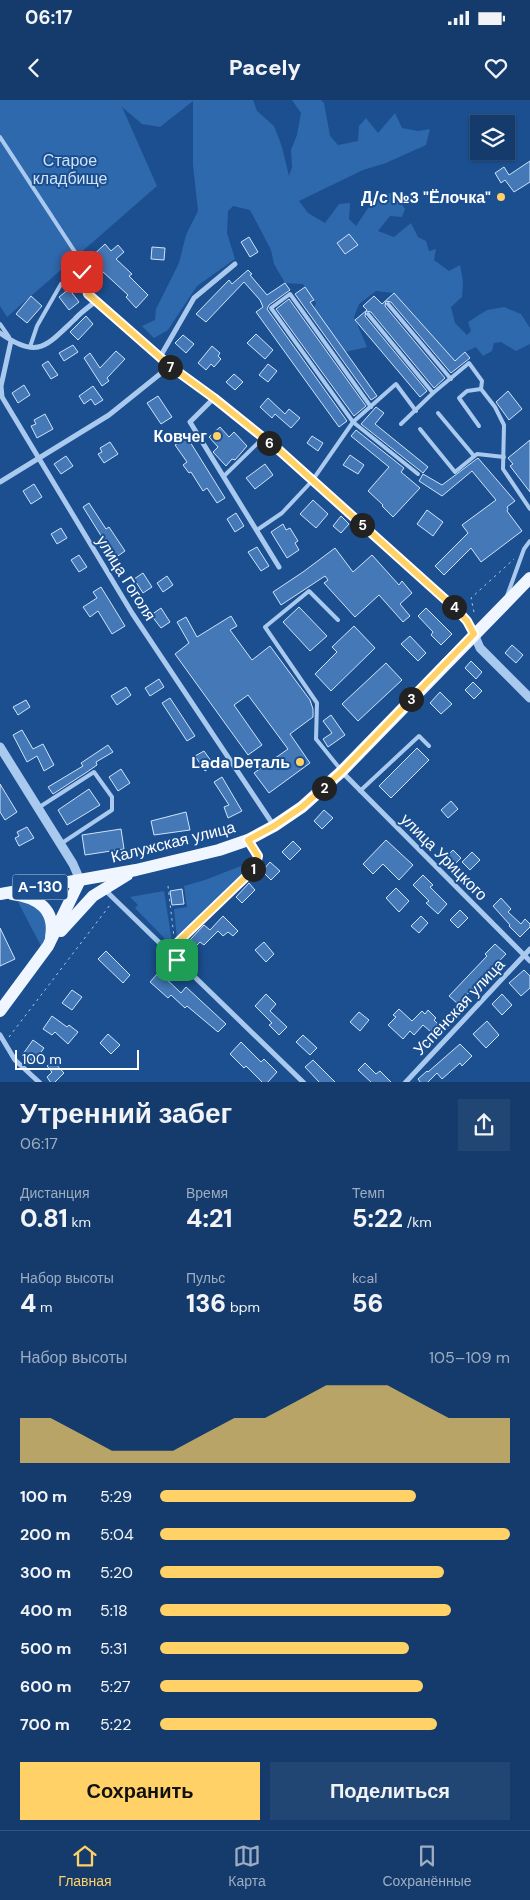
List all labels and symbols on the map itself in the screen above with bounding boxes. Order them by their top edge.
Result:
park label: Старое кладбище [33,150,107,189]
place label: Д/с №3 "Ёлочка" [361,187,491,208]
marker: Д/с №3 "Ёлочка" [495,191,507,203]
pin [61,251,103,293]
pin: 7 [158,354,182,380]
place label: Ковчег [153,426,207,447]
marker: Ковчег [211,430,223,442]
pin: 6 [256,430,282,456]
pin: 5 [350,512,374,538]
street label: улица Гоголя [91,531,161,625]
pin: 4 [442,594,466,620]
pin: 3 [398,686,424,712]
place label: Lada Dеталь [191,752,290,773]
marker: Lada Dеталь [294,756,306,768]
pin: 2 [312,776,336,800]
street label: улица Урицкого [396,809,492,905]
street label: Калужская улица [109,816,238,868]
pin: 1 [240,856,266,882]
road number: А-130 [12,874,68,900]
pin [156,939,198,981]
street label: Успенская улица [409,954,509,1060]
scale bar [15,1048,139,1071]

